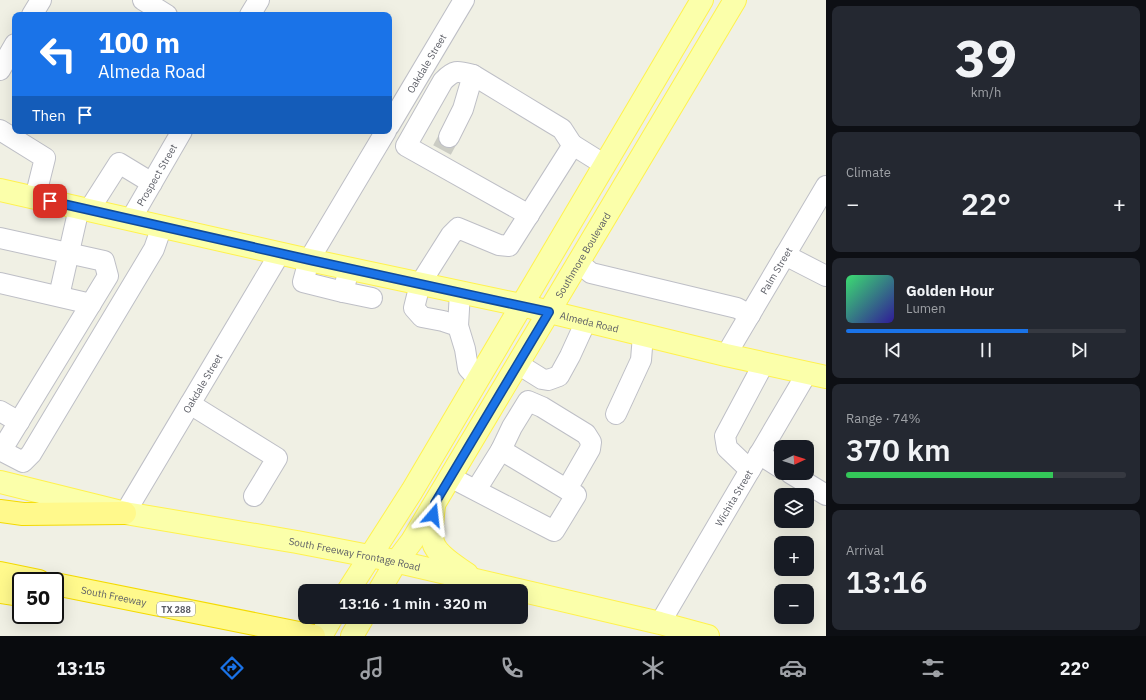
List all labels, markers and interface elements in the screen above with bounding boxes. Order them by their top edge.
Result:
text: 100 m [98,24,180,61]
text: 39 [955,24,1017,91]
icon: left [32,28,84,80]
street label: Oakdale Street [404,31,449,95]
text: Almeda Road [98,60,206,83]
text: km/h [971,84,1001,101]
icon: arrive [74,104,96,126]
text: Then [32,106,66,125]
street label: Prospect Street [133,141,180,208]
text: Climate [846,164,891,181]
pin [33,184,67,218]
text: 22° [961,184,1011,223]
text: − [846,189,859,218]
text: + [1113,189,1126,218]
icon: arrive [39,190,61,212]
street label: Southmore Boulevard [552,210,613,300]
street label: Palm Street [757,244,795,297]
text: Golden Hour [906,281,994,300]
text: Lumen [906,300,946,317]
street label: Almeda Road [559,308,620,335]
icon: previous [882,339,904,361]
icon: pause [975,339,997,361]
icon: next [1068,339,1090,361]
street label: Oakdale Street [180,351,225,415]
text: Range · 74% [846,410,920,427]
text: 370 km [846,430,951,469]
north arrow [774,440,814,480]
map controls [774,440,814,624]
street label: Wichita Street [712,467,755,529]
button: layers [774,488,814,528]
position arrow [412,494,454,536]
street label: South Freeway Frontage Road [288,534,422,573]
button: + [774,536,814,576]
text: Arrival [846,542,884,559]
text: 13:16 [846,562,928,601]
speed limit sign: 50 [12,572,64,624]
street label: South Freeway [80,583,148,609]
button: − [774,584,814,624]
text: 13:16 · 1 min · 320 m [339,594,487,613]
road number: TX 288 [157,602,195,616]
icon: directions [218,654,246,682]
icon: music [358,654,386,682]
icon: phone [498,654,526,682]
icon: climate [639,654,667,682]
icon: car [779,654,807,682]
icon: filters [919,654,947,682]
text: 13:15 [56,657,105,680]
text: 22° [1060,657,1090,680]

